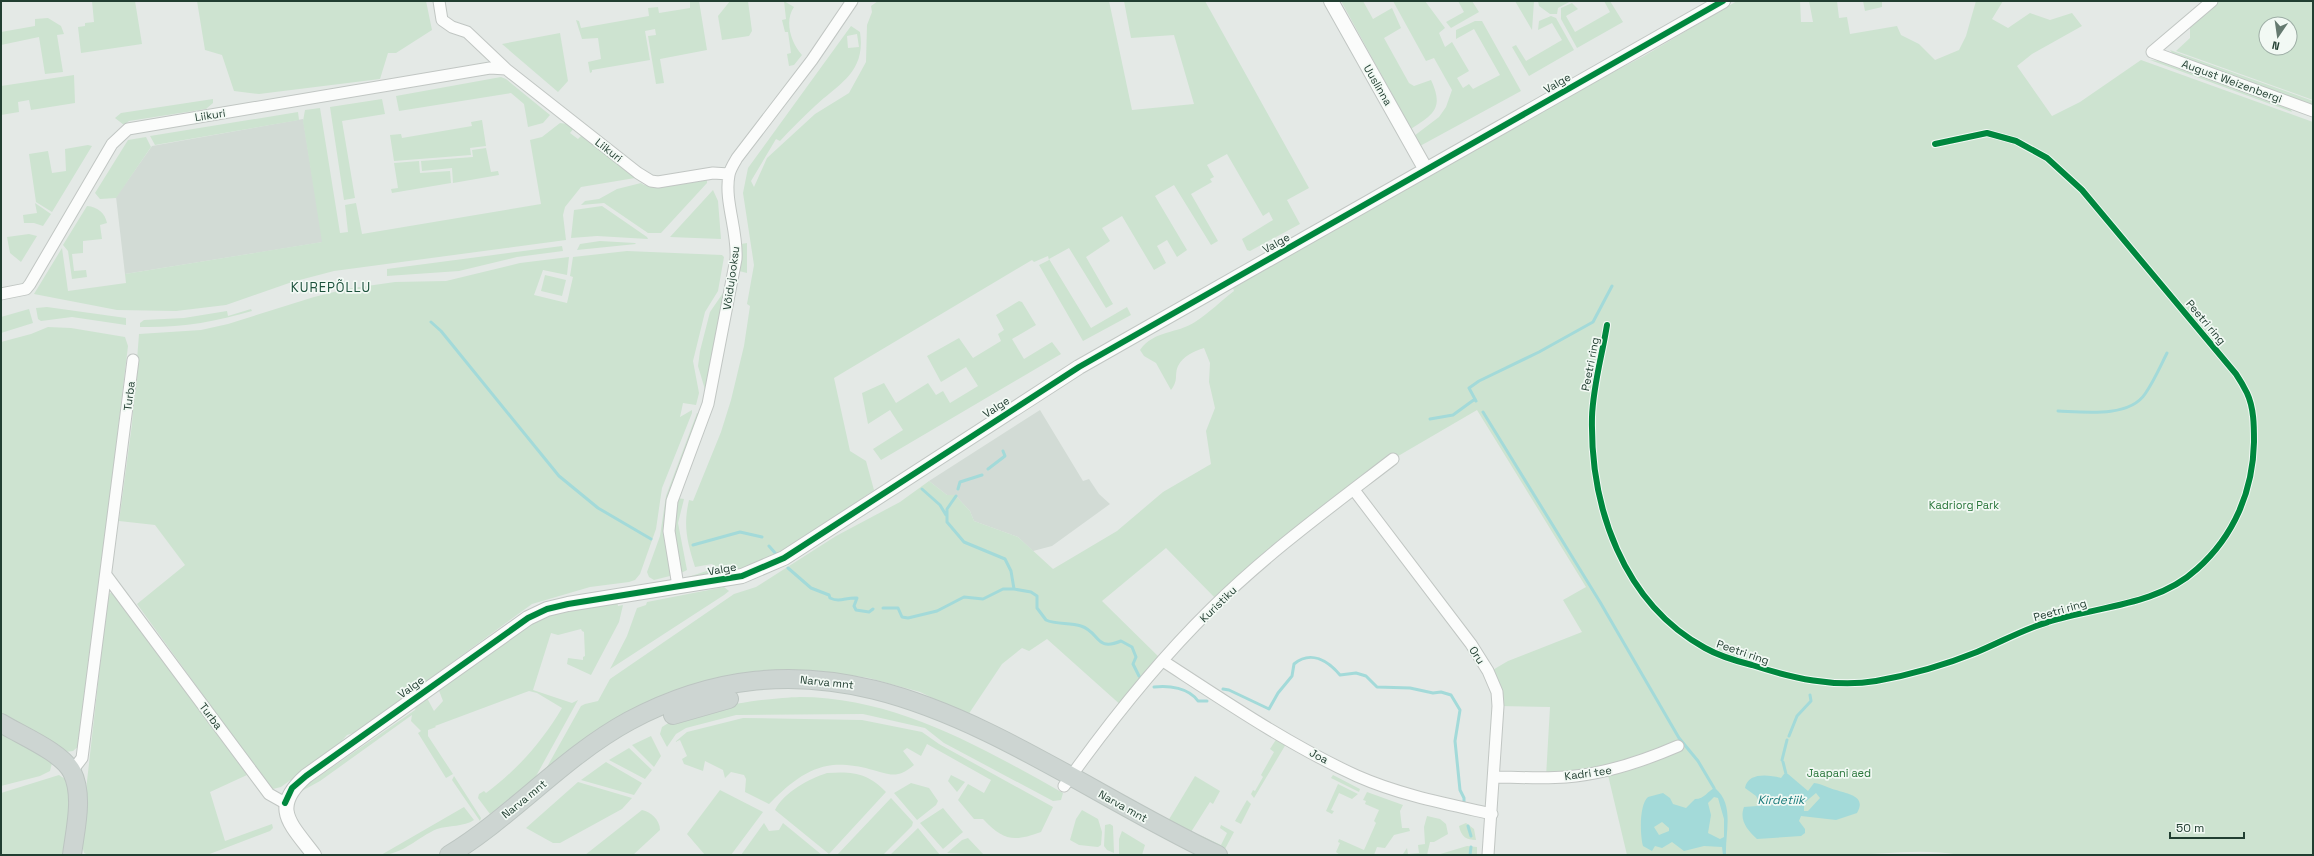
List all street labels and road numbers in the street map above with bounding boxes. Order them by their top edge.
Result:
street label: August Weizenbergi [2180,56,2284,106]
street label: Uuslinna [1361,62,1396,109]
street label: Valge [1541,70,1573,96]
street label: Liikuri [194,106,227,124]
street label: Liikuri [593,135,626,165]
street label: Valge [1260,230,1292,256]
street label: Võidujooksu [720,245,742,311]
street label: Peetri ring [2183,297,2229,347]
street label: Peetri ring [1578,336,1602,392]
street label: Turba [120,380,138,412]
street label: Valge [980,393,1012,421]
street label: Valge [706,560,738,578]
street label: Kuristiku [1196,583,1240,625]
street label: Peetri ring [2032,596,2088,624]
street label: Peetri ring [1715,636,1771,668]
street label: Oru [1466,644,1488,666]
street label: Narva mnt [800,672,854,692]
street label: Valge [395,673,427,701]
street label: Turba [196,700,226,733]
street label: Joa [1307,745,1331,767]
street label: Kadri tee [1563,763,1613,783]
street label: Narva mnt [499,777,549,821]
street label: Narva mnt [1096,787,1150,825]

